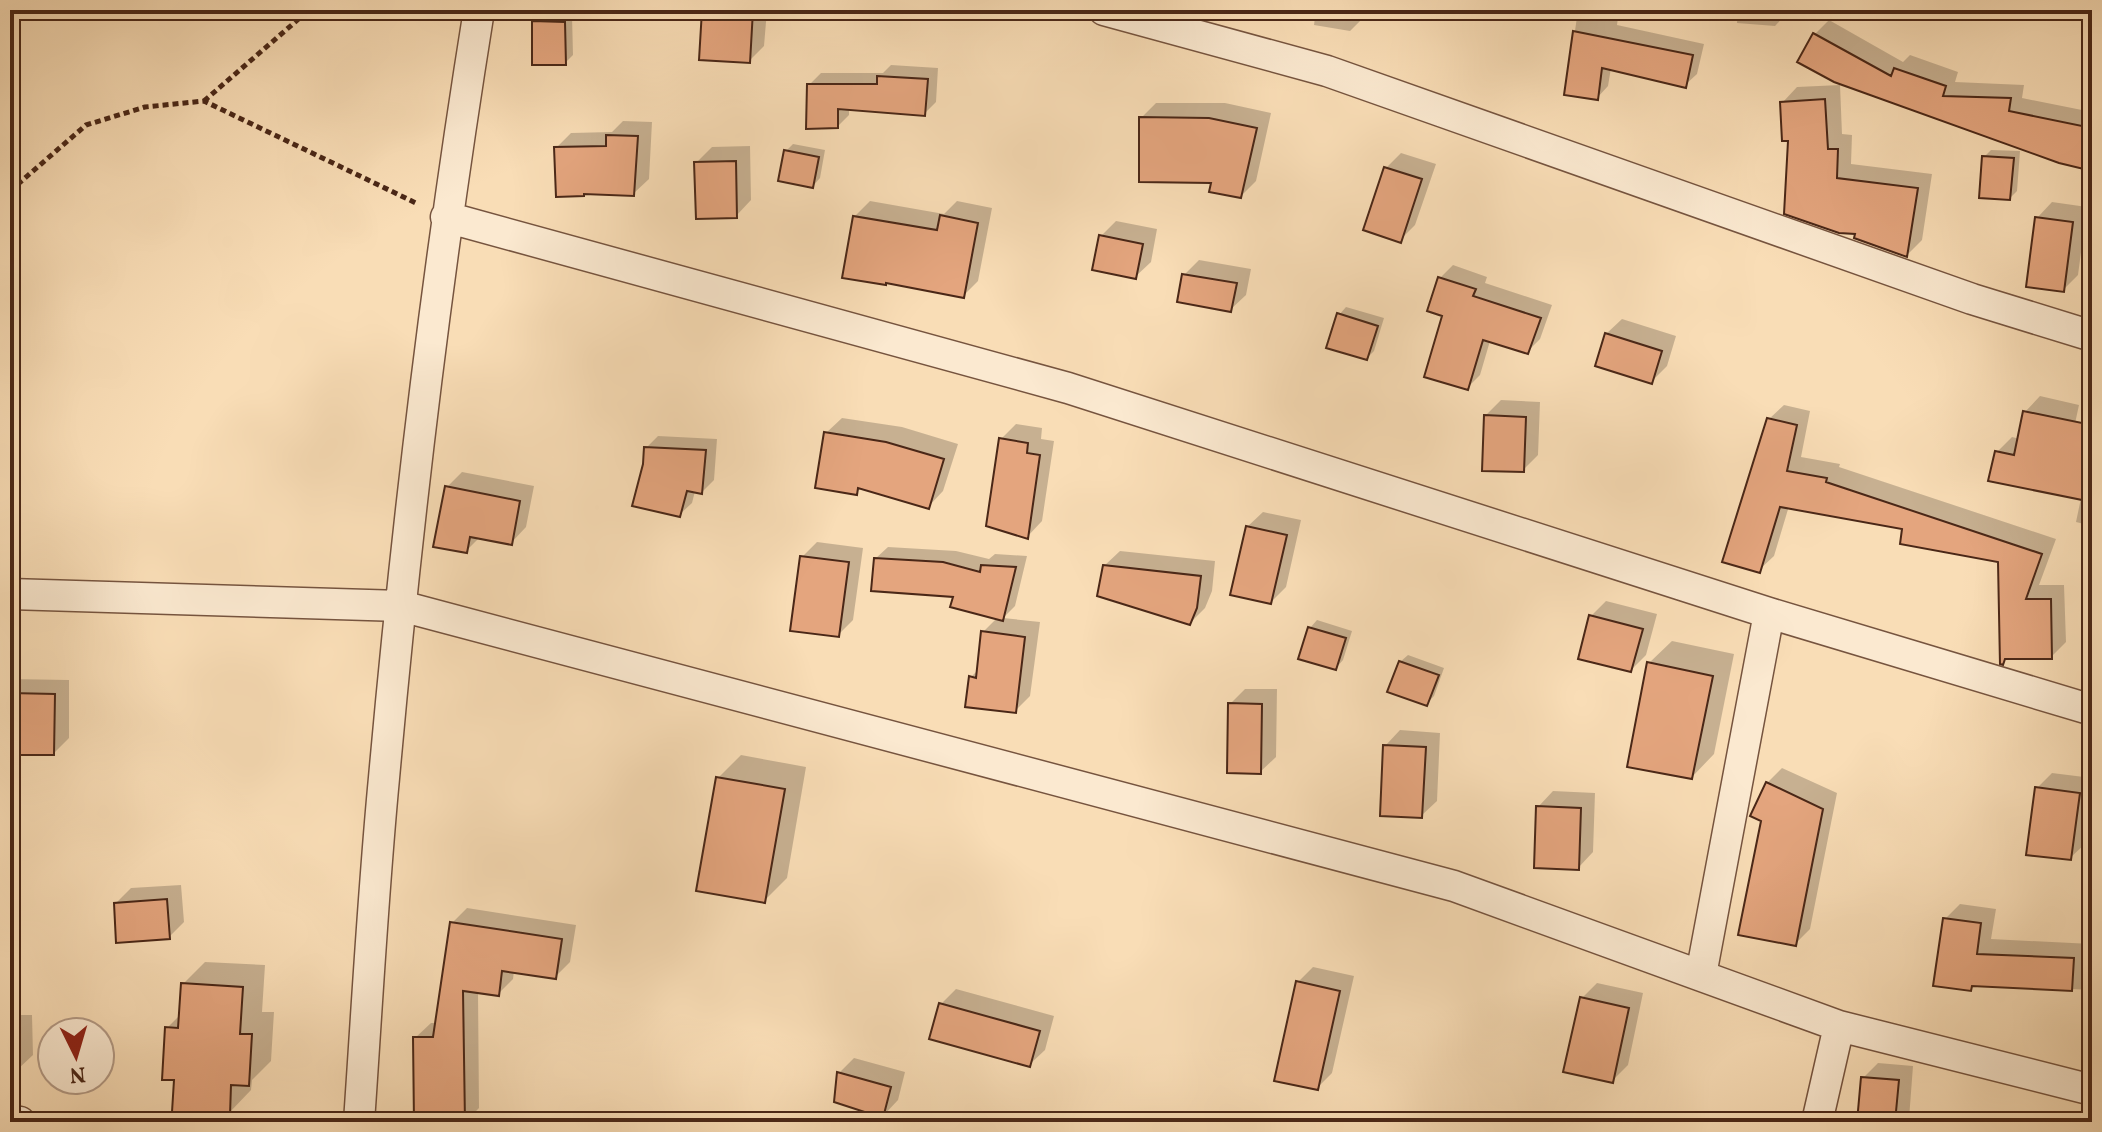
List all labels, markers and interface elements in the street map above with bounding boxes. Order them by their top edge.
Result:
north arrow [36,1016,116,1096]
text: N [68,1057,87,1090]

